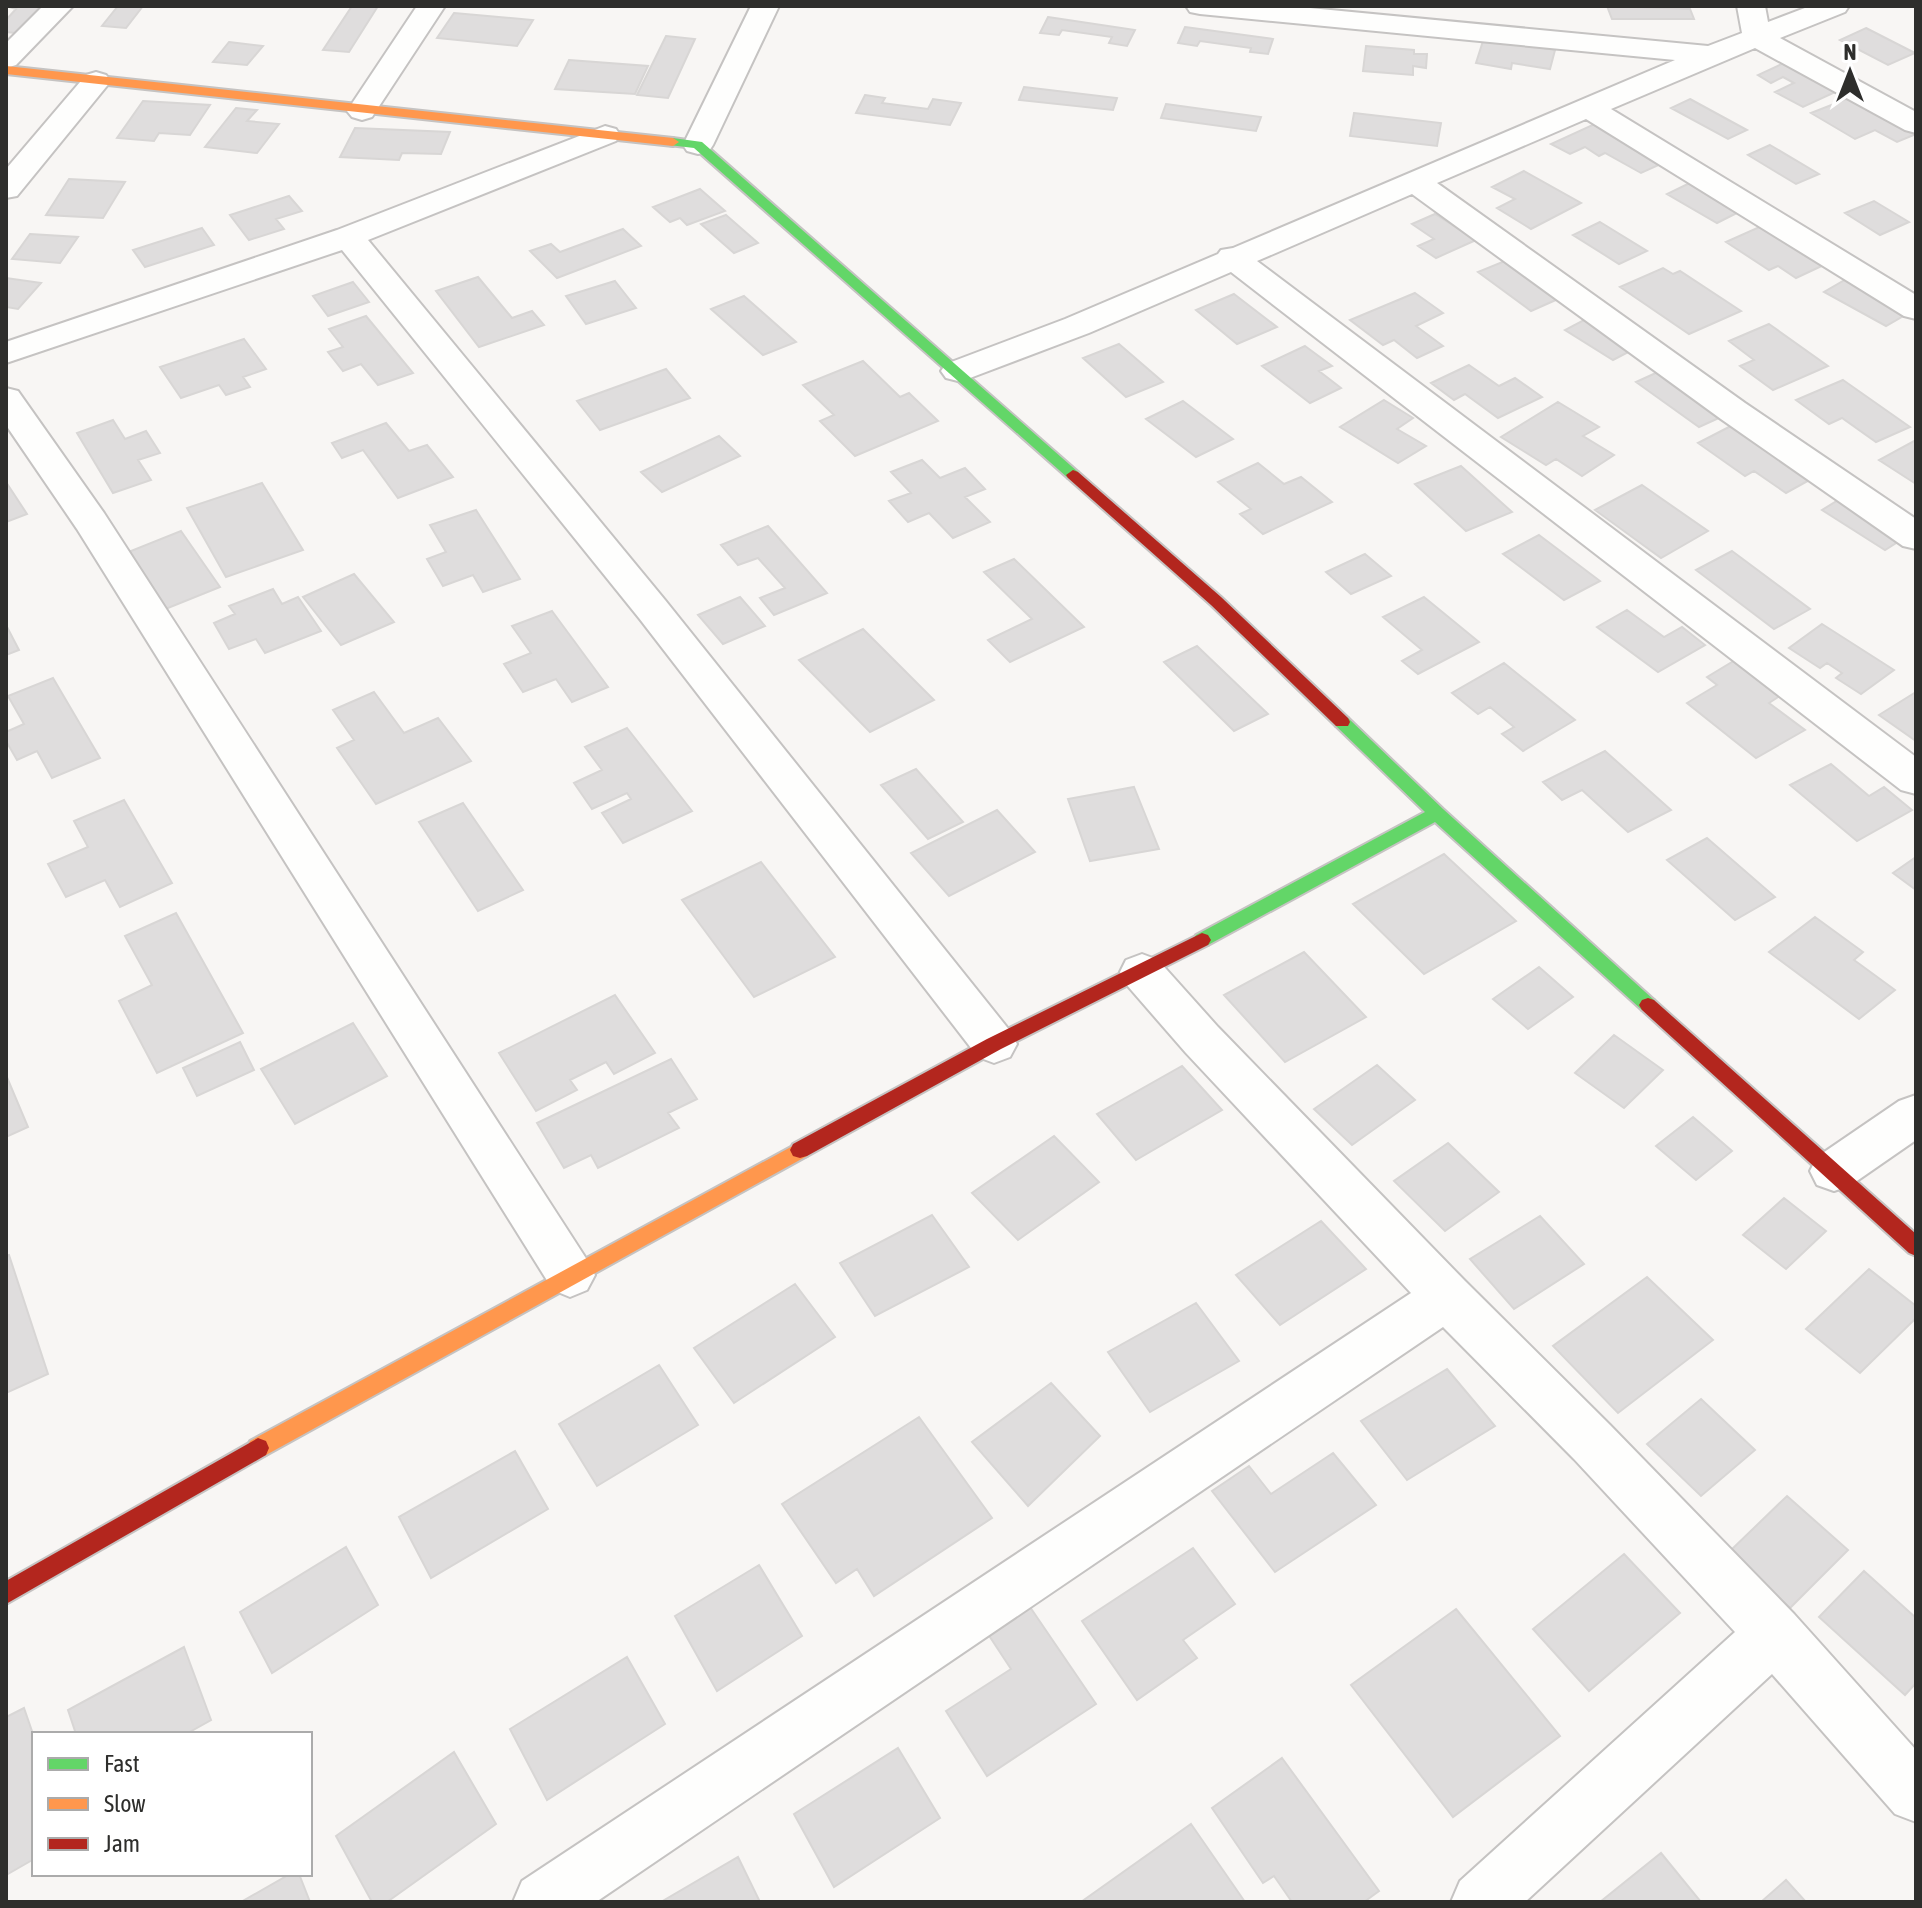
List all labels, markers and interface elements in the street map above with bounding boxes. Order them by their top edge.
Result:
north arrow [1810,32,1890,112]
text: N [1844,39,1856,65]
legend [32,1732,312,1876]
text: Fast [104,1750,140,1777]
text: Slow [104,1790,146,1817]
text: Jam [104,1830,140,1857]

